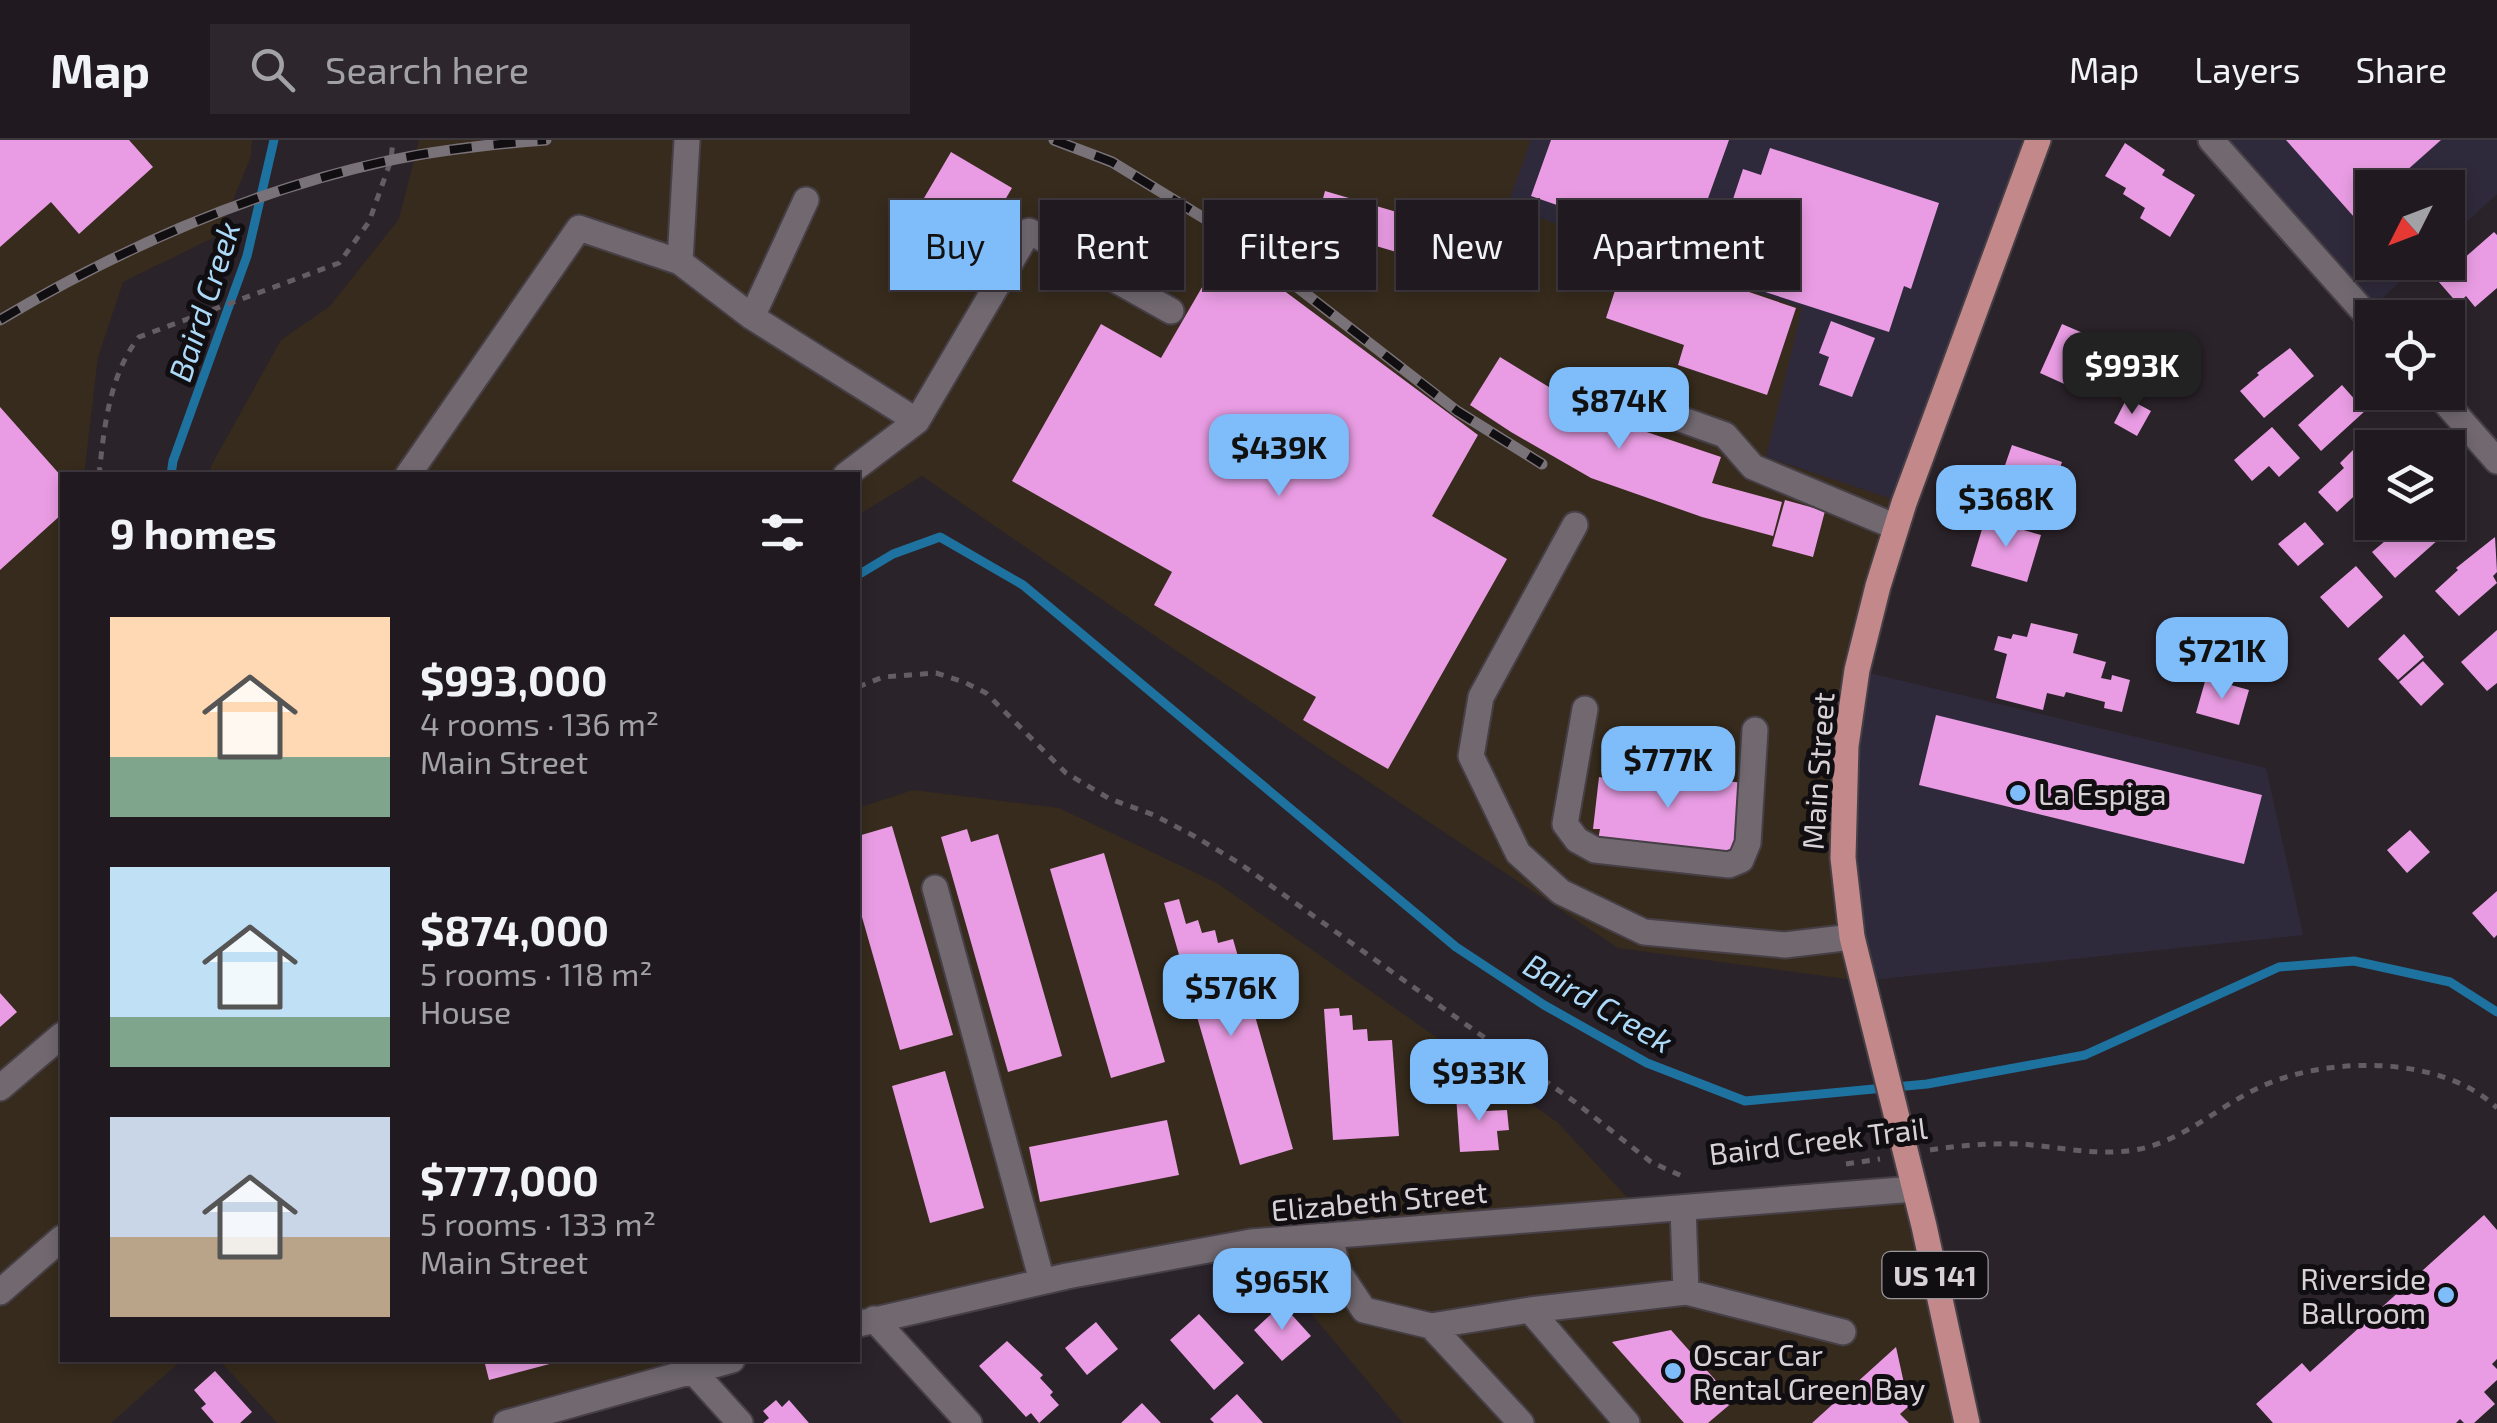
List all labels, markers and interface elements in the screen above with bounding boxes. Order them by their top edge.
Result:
search box [210,24,910,114]
text: Map [50,40,150,98]
icon: search [245,42,300,97]
text: Search here [325,46,529,92]
text: Map [2069,48,2139,90]
text: Layers [2194,48,2300,90]
text: Share [2355,48,2447,90]
north arrow [2355,170,2465,280]
map controls [2355,170,2465,540]
chip: Buy [890,200,1020,290]
chip: Rent [1040,200,1184,290]
chip: Filters [1204,200,1376,290]
chip: New [1396,200,1538,290]
chip: Apartment [1558,200,1800,290]
water label: Baird Creek [159,216,247,386]
button: locate [2355,300,2465,410]
pin: $993K [2062,332,2202,417]
text: $993K [2085,345,2179,383]
pin: $874K [1549,367,1689,452]
text: $874K [1571,380,1667,418]
pin: $439K [1209,414,1349,499]
text: $439K [1231,427,1327,465]
button: layers [2355,430,2465,540]
pin: $368K [1936,465,2076,550]
text: $368K [1958,478,2054,516]
icon: filters [755,505,810,560]
text: 9 homes [110,507,277,557]
pin: $721K [2152,617,2292,702]
text: $721K [2178,630,2266,668]
text: $993,000 [420,654,607,704]
icon: home [190,657,310,777]
street label: Main Street [1794,691,1840,851]
text: 4 rooms · 136 m² [420,704,659,742]
pin: $777K [1598,726,1738,811]
text: $777K [1623,739,1713,777]
text: Main Street [420,742,588,780]
place label: La Espiga [2038,775,2167,811]
marker: La Espiga [2007,782,2029,804]
text: $874,000 [420,904,609,954]
icon: home [190,907,310,1027]
water label: Baird Creek [1518,944,1680,1060]
text: 5 rooms · 118 m² [420,954,652,992]
pin: $576K [1161,954,1301,1039]
text: $576K [1185,967,1277,1005]
text: House [420,992,511,1030]
pin: $933K [1409,1039,1549,1124]
text: $933K [1432,1052,1526,1090]
street label: Baird Creek Trail [1707,1109,1929,1171]
text: $777,000 [420,1154,599,1204]
icon: home [190,1157,310,1277]
street label: Elizabeth Street [1269,1173,1489,1227]
text: 5 rooms · 133 m² [420,1204,656,1242]
text: Main Street [420,1242,588,1280]
pin: $965K [1212,1248,1352,1333]
road number: US 141 [1882,1252,1988,1298]
place label: Riverside Ballroom [2300,1260,2426,1330]
text: $965K [1235,1261,1329,1299]
marker: Riverside Ballroom [2435,1284,2457,1306]
place label: Oscar Car Rental Green Bay [1693,1336,1926,1406]
marker: Oscar Car Rental Green Bay [1662,1360,1684,1382]

